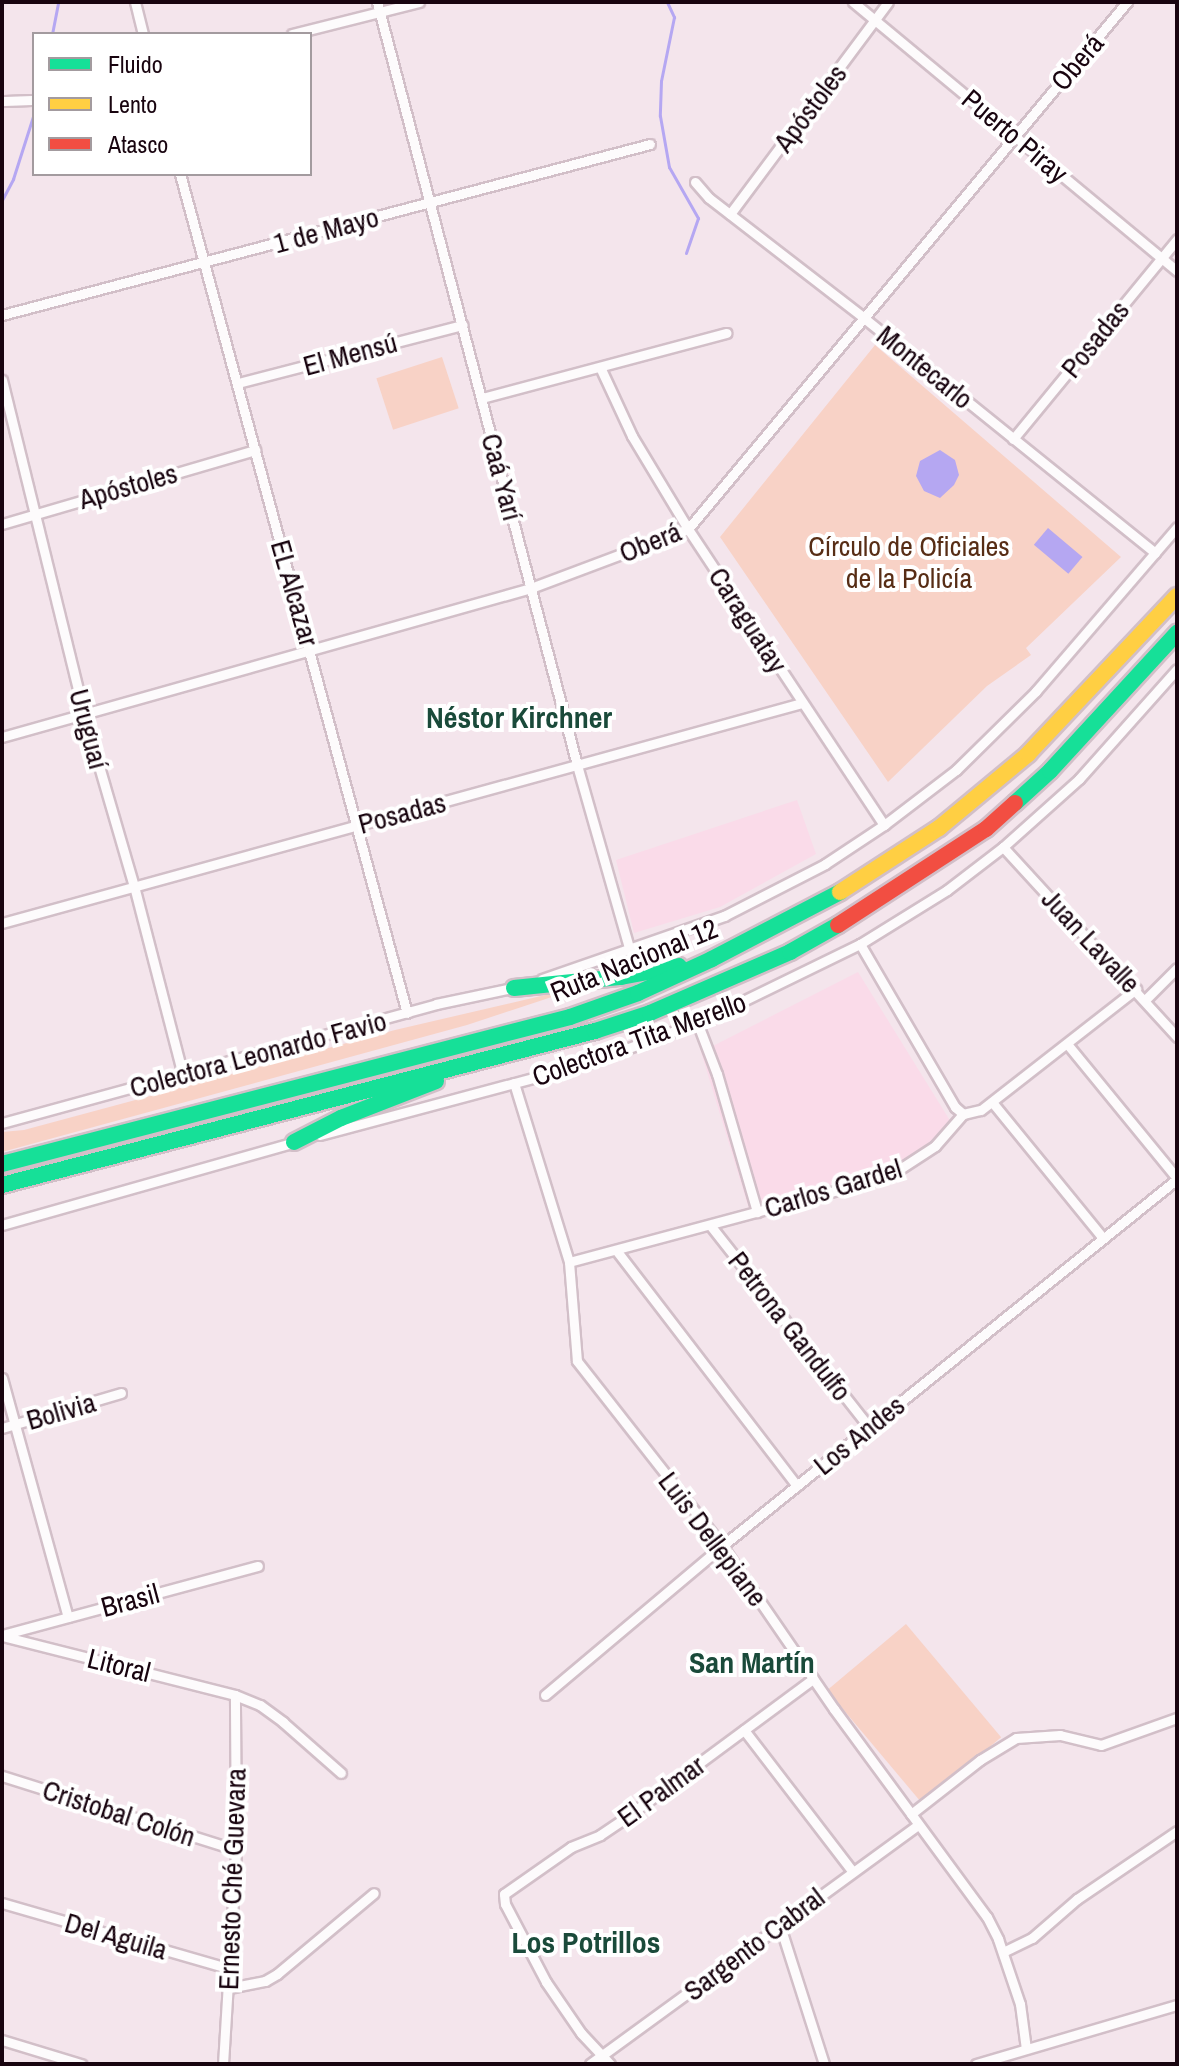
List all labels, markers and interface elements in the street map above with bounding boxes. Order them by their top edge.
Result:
street label: Oberá [1044,27,1110,97]
legend [32,32,312,176]
text: Fluido [108,48,163,80]
street label: Apóstoles [766,58,854,158]
street label: Puerto Piray [955,82,1075,190]
text: Lento [108,88,157,120]
text: Atasco [108,128,168,160]
street label: 1 de Mayo [270,200,382,260]
street label: Posadas [1054,294,1136,384]
street label: Montecarlo [870,318,980,416]
street label: El Mensú [299,325,401,383]
street label: Caá Yarí [474,430,530,524]
street label: Apóstoles [75,456,181,516]
street label: Oberá [614,514,686,570]
park label: Círculo de Oficiales de la Policía [808,529,1010,595]
street label: EL Alcazar [264,535,326,651]
street label: Caraguatay [702,561,794,679]
street label: Uruguaí [62,685,116,773]
district label: Néstor Kirchner [426,699,612,735]
street label: Posadas [355,785,449,841]
street label: Juan Lavalle [1035,882,1147,1000]
street label: Ruta Nacional 12 [545,911,723,1009]
street label: Colectora Tita Merello [527,985,751,1093]
street label: Colectora Leonardo Favio [126,1004,390,1104]
street label: Carlos Gardel [760,1151,906,1225]
street label: Petrona Gandulfo [721,1245,859,1407]
street label: Bolivia [23,1385,99,1437]
street label: Los Andes [806,1388,912,1482]
street label: Luis Dellepiane [652,1465,774,1613]
street label: Brasil [97,1576,163,1624]
street label: Litoral [84,1641,154,1689]
district label: San Martín [689,1644,815,1680]
street label: El Palmar [611,1748,711,1834]
street label: Ernesto Ché Guevara [211,1767,253,1991]
street label: Cristobal Colón [39,1773,199,1853]
street label: Sargento Cabral [677,1880,831,2008]
street label: Del Aguila [60,1905,172,1967]
district label: Los Potrillos [511,1924,661,1960]

